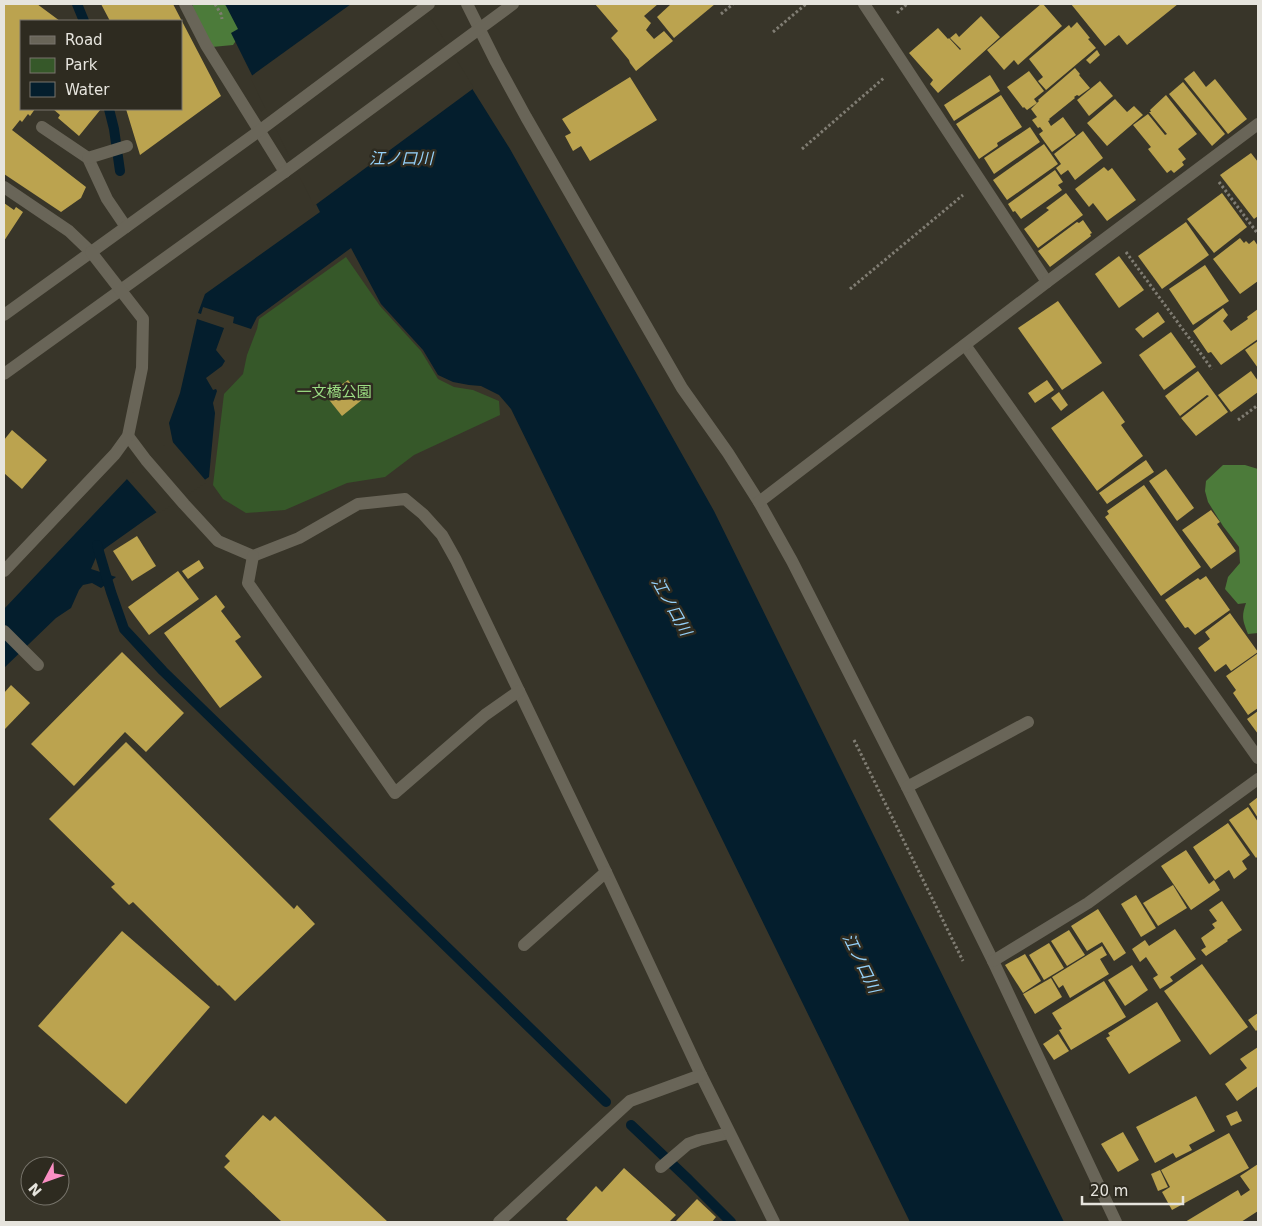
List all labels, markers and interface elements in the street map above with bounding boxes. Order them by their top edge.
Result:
legend [20,20,182,110]
text: Road [65,31,103,49]
text: Park [65,56,98,74]
text: Water [65,81,110,99]
water label: 江ノ口川 [369,149,435,168]
park label: 一文橋公園 [296,383,372,401]
water label: 江ノ口川 [648,574,696,641]
water label: 江ノ口川 [839,930,885,998]
north arrow [20,1156,70,1206]
scale bar [1082,1174,1183,1206]
text: N [25,1180,45,1199]
text: 20 m [1090,1182,1128,1200]

